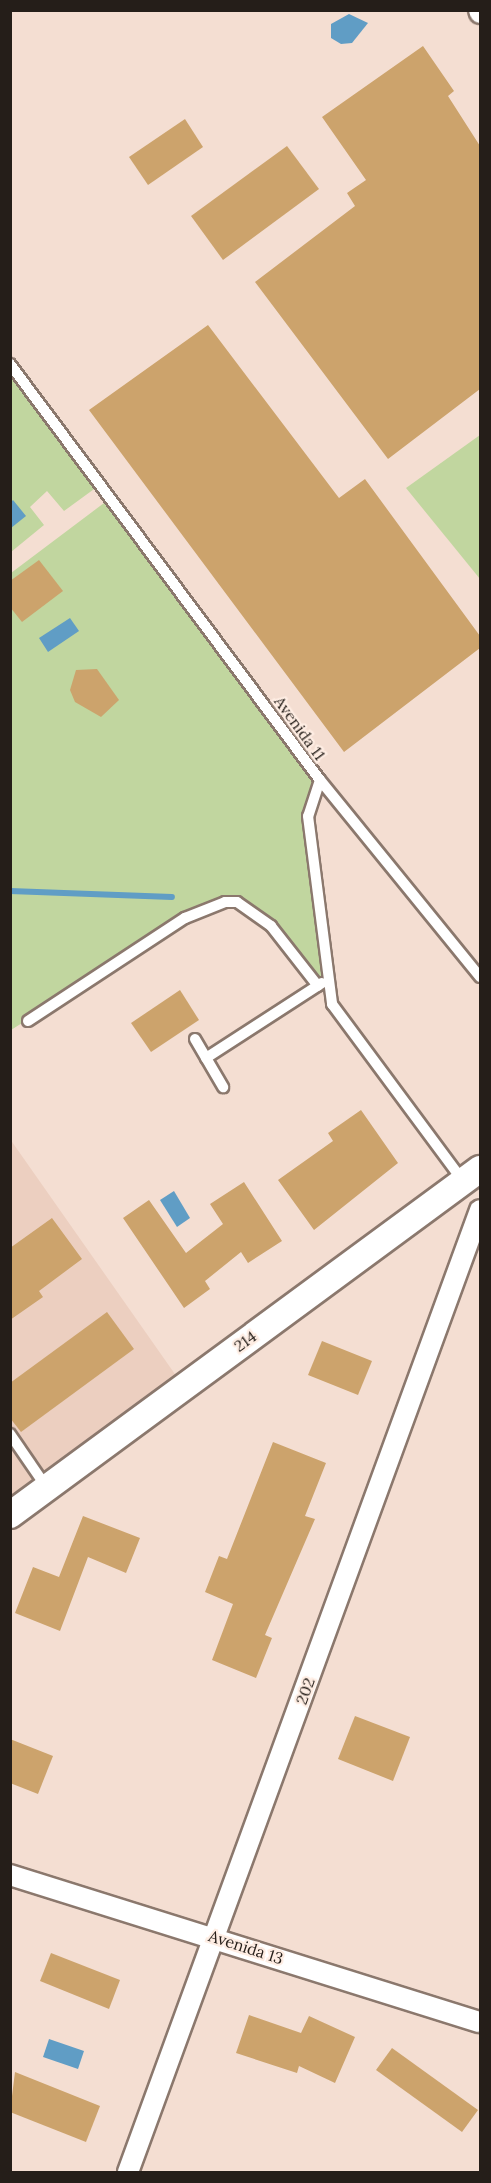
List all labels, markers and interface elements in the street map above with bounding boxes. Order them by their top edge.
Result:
street label: Avenida 11 [270,692,330,764]
street label: 214 [230,1326,260,1356]
street label: 202 [291,1675,319,1707]
street label: Avenida 13 [206,1926,286,1968]

